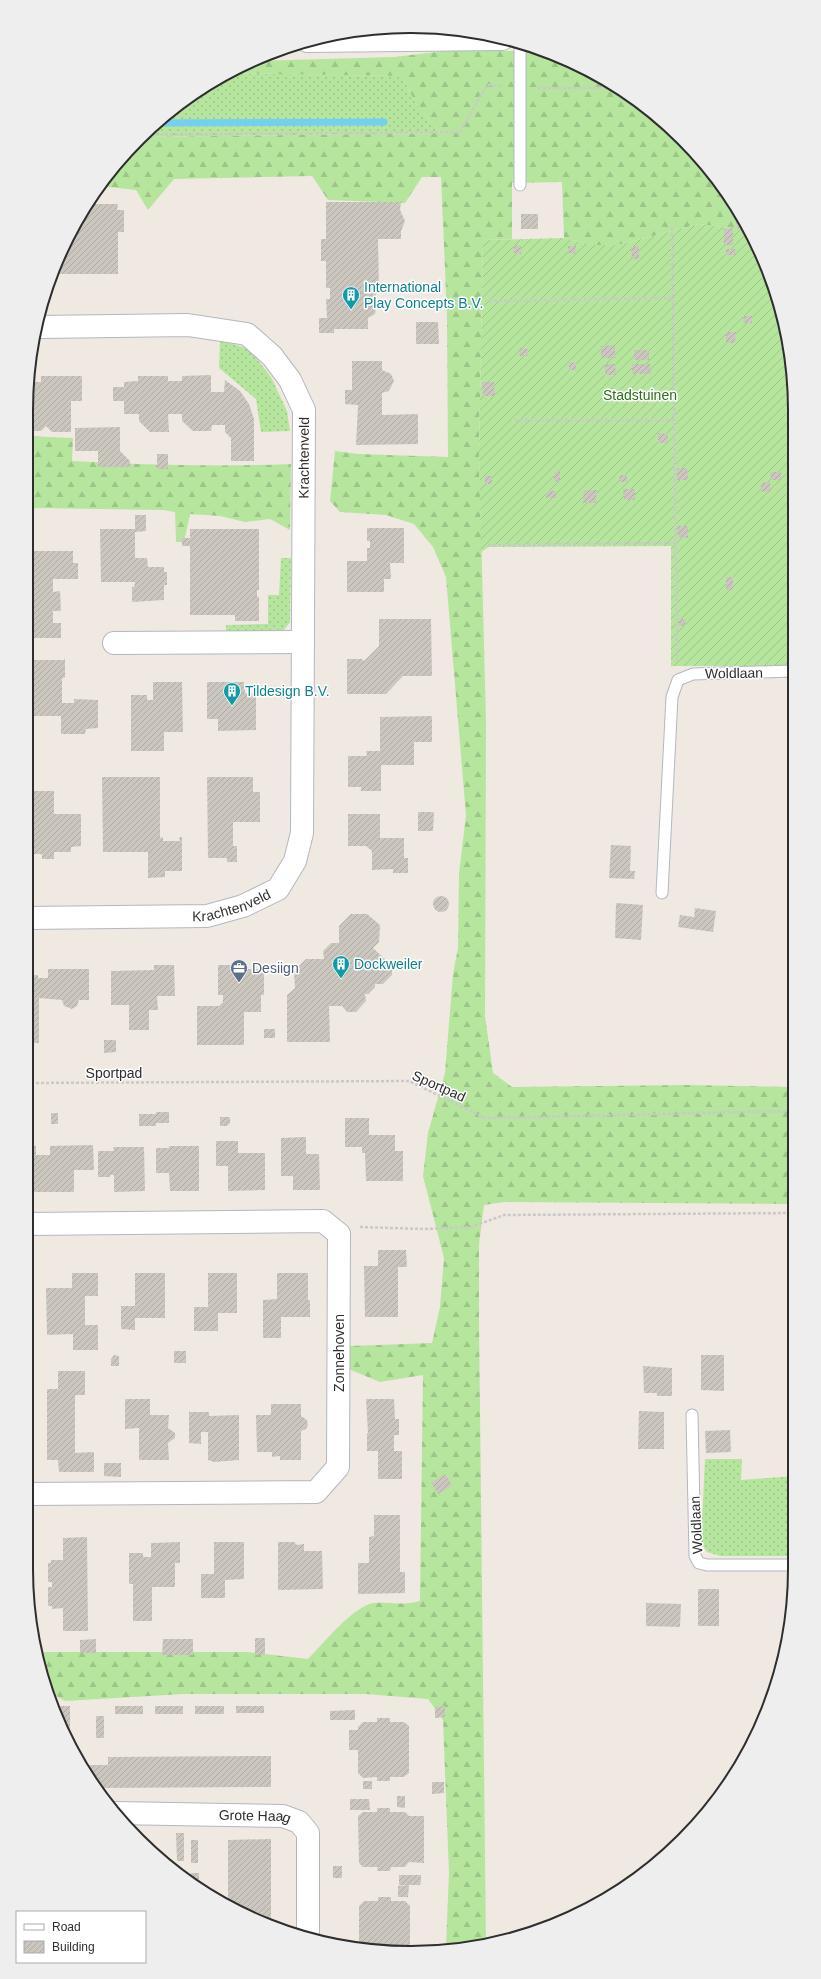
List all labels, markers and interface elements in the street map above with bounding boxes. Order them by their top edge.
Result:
place label: International Play Concepts B.V. [364,279,483,311]
building icon: International Play Concepts B.V. [341,285,361,310]
park label: Stadstuinen [603,387,677,403]
street label: Krachtenveld [296,417,312,499]
street label: Woldlaan [705,664,763,682]
building icon: Tildesign B.V. [222,681,242,706]
place label: Tildesign B.V. [245,683,330,699]
street label: Krachtenveld [192,886,273,924]
building icon: Dockweiler [331,954,351,979]
place label: Dockweiler [354,956,423,972]
office icon: Desiign [229,958,249,983]
place label: Desiign [252,960,299,976]
street label: Sportpad [86,1065,142,1081]
street label: Sportpad [410,1067,468,1105]
street label: Zonnehoven [331,1314,347,1392]
street label: Woldlaan [686,1496,706,1554]
street label: Grote Haag [219,1807,293,1826]
legend [16,1911,146,1963]
text: Road [52,1920,81,1934]
text: Building [52,1940,95,1954]

